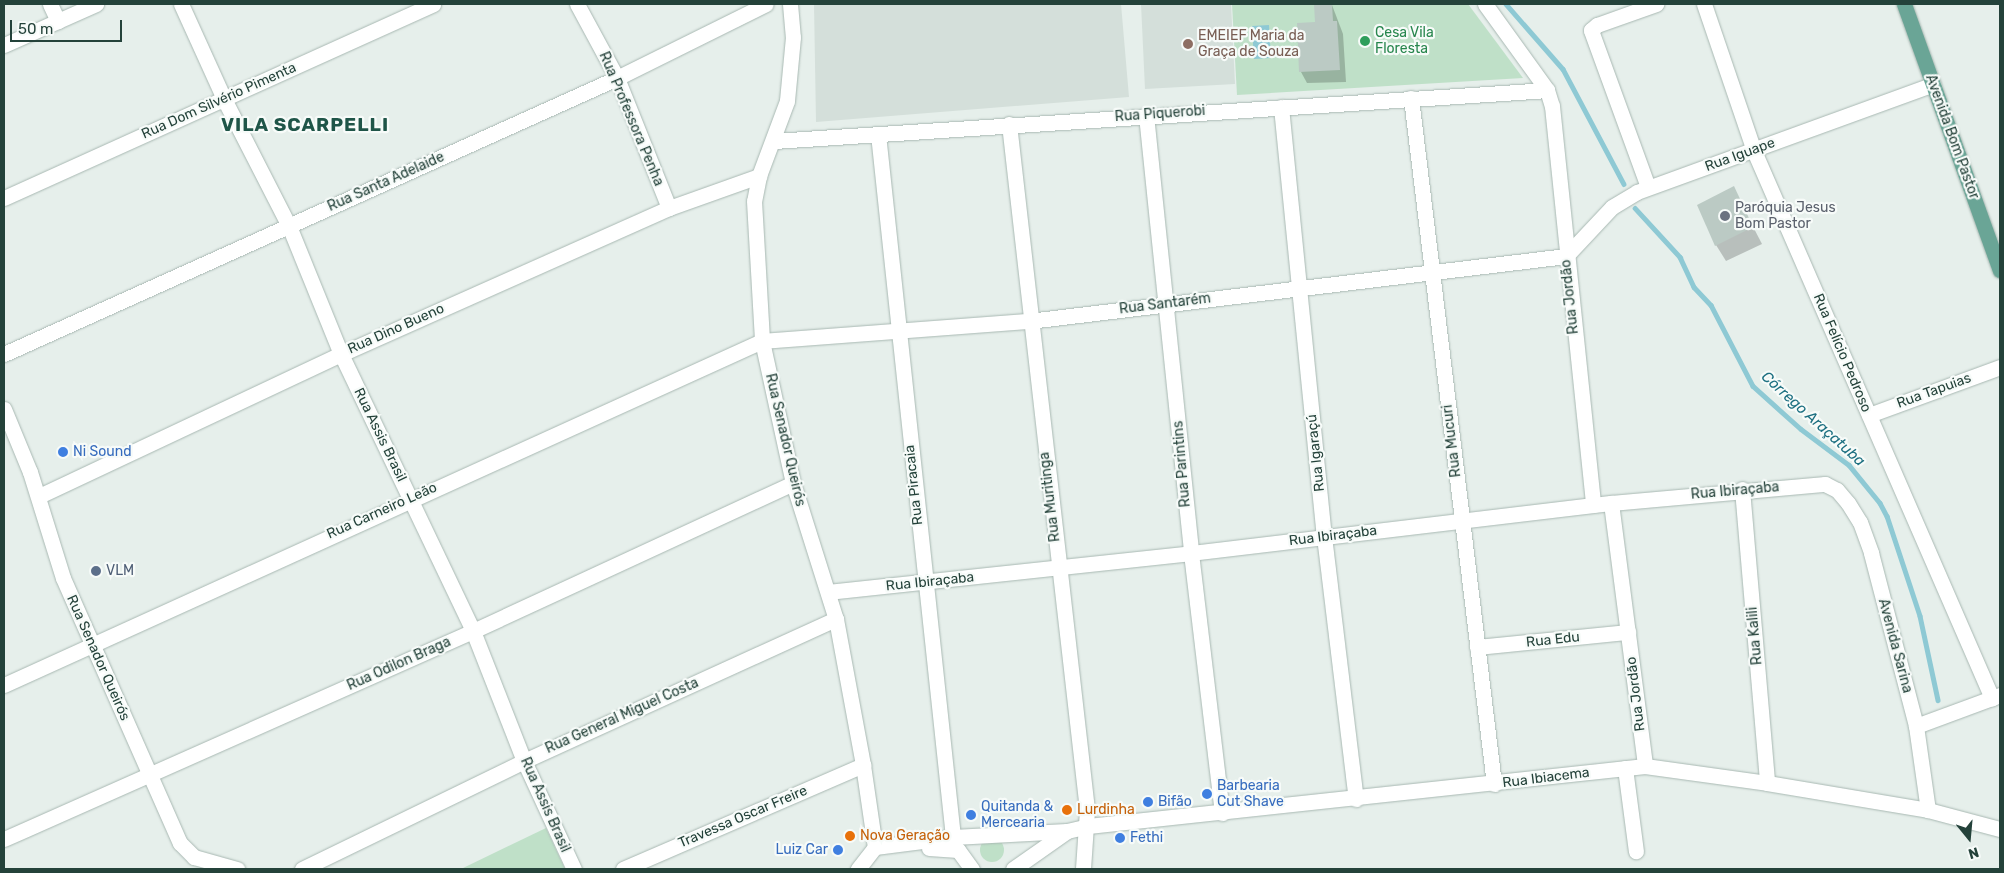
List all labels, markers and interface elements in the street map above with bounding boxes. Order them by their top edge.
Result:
scale bar [12,10,125,42]
text: 50 m [18,20,53,38]
place label: Cesa Vila Floresta [1375,25,1434,58]
place label: EMEIEF Maria da Graça de Souza [1198,28,1305,60]
marker: Cesa Vila Floresta [1359,35,1371,47]
marker: EMEIEF Maria da Graça de Souza [1182,38,1194,50]
street label: Rua Professora Penha [595,49,667,189]
street label: Rua Dom Silvério Pimenta [139,59,299,143]
street label: Avenida Bom Pastor [1922,72,1982,202]
street label: Rua Piquerobi [1114,102,1206,126]
district label: VILA SCARPELLI [219,114,391,136]
street label: Rua Iguape [1703,135,1777,175]
street label: Rua Santa Adelaide [325,149,447,215]
place label: Paróquia Jesus Bom Pastor [1735,200,1836,232]
marker: Paróquia Jesus Bom Pastor [1719,210,1731,222]
street label: Rua Jordão [1558,259,1582,335]
street label: Rua Santarém [1118,290,1212,318]
street label: Rua Felício Pedroso [1809,291,1875,415]
street label: Rua Dino Bueno [345,300,447,358]
water label: Córrego Araçatuba [1757,368,1869,470]
street label: Rua Tapuias [1894,370,1974,412]
street label: Rua Senador Queirós [762,372,808,508]
street label: Rua Assis Brasil [350,385,410,485]
street label: Rua Mucuri [1439,404,1465,478]
street label: Rua Igaraçú [1304,413,1328,493]
street label: Rua Parintins [1170,420,1194,508]
place label: Ni Sound [73,444,132,460]
street label: Rua Piracaia [901,444,927,526]
marker: Ni Sound [57,446,69,458]
street label: Rua Muritinga [1036,451,1064,543]
street label: Rua Carneiro Leão [324,479,440,543]
street label: Rua Ibiraçaba [1690,479,1780,503]
street label: Rua Ibiraçaba [1288,522,1378,550]
place label: VLM [106,563,134,579]
marker: VLM [90,565,102,577]
street label: Rua Ibiraçaba [885,569,975,595]
street label: Rua Senador Queirós [63,592,133,724]
street label: Avenida Sarina [1874,597,1916,695]
street label: Rua Kalili [1744,606,1766,666]
street label: Rua Edu [1525,629,1581,651]
street label: Rua Odilon Braga [345,634,453,694]
street label: Rua Jordão [1623,656,1649,732]
street label: Rua General Miguel Costa [543,675,701,757]
street label: Rua Assis Brasil [516,755,574,855]
street label: Rua Ibiacema [1501,764,1591,792]
place label: Barbearia Cut Shave [1217,778,1284,810]
street label: Travessa Oscar Freire [676,782,810,852]
marker: Barbearia Cut Shave [1201,788,1213,800]
place label: Bifão [1158,794,1192,810]
marker: Bifão [1142,796,1154,808]
place label: Quitanda & Mercearia [981,799,1053,832]
place label: Lurdinha [1077,802,1135,818]
marker: Lurdinha [1061,804,1073,816]
marker: Quitanda & Mercearia [965,809,977,821]
north arrow [1944,813,1994,863]
place label: Nova Geração [860,828,950,844]
marker: Nova Geração [844,830,856,842]
place label: Fethi [1130,830,1163,846]
marker: Fethi [1114,832,1126,844]
place label: Luiz Car [776,842,828,858]
text: N [1966,843,1981,862]
marker: Luiz Car [832,844,844,856]

